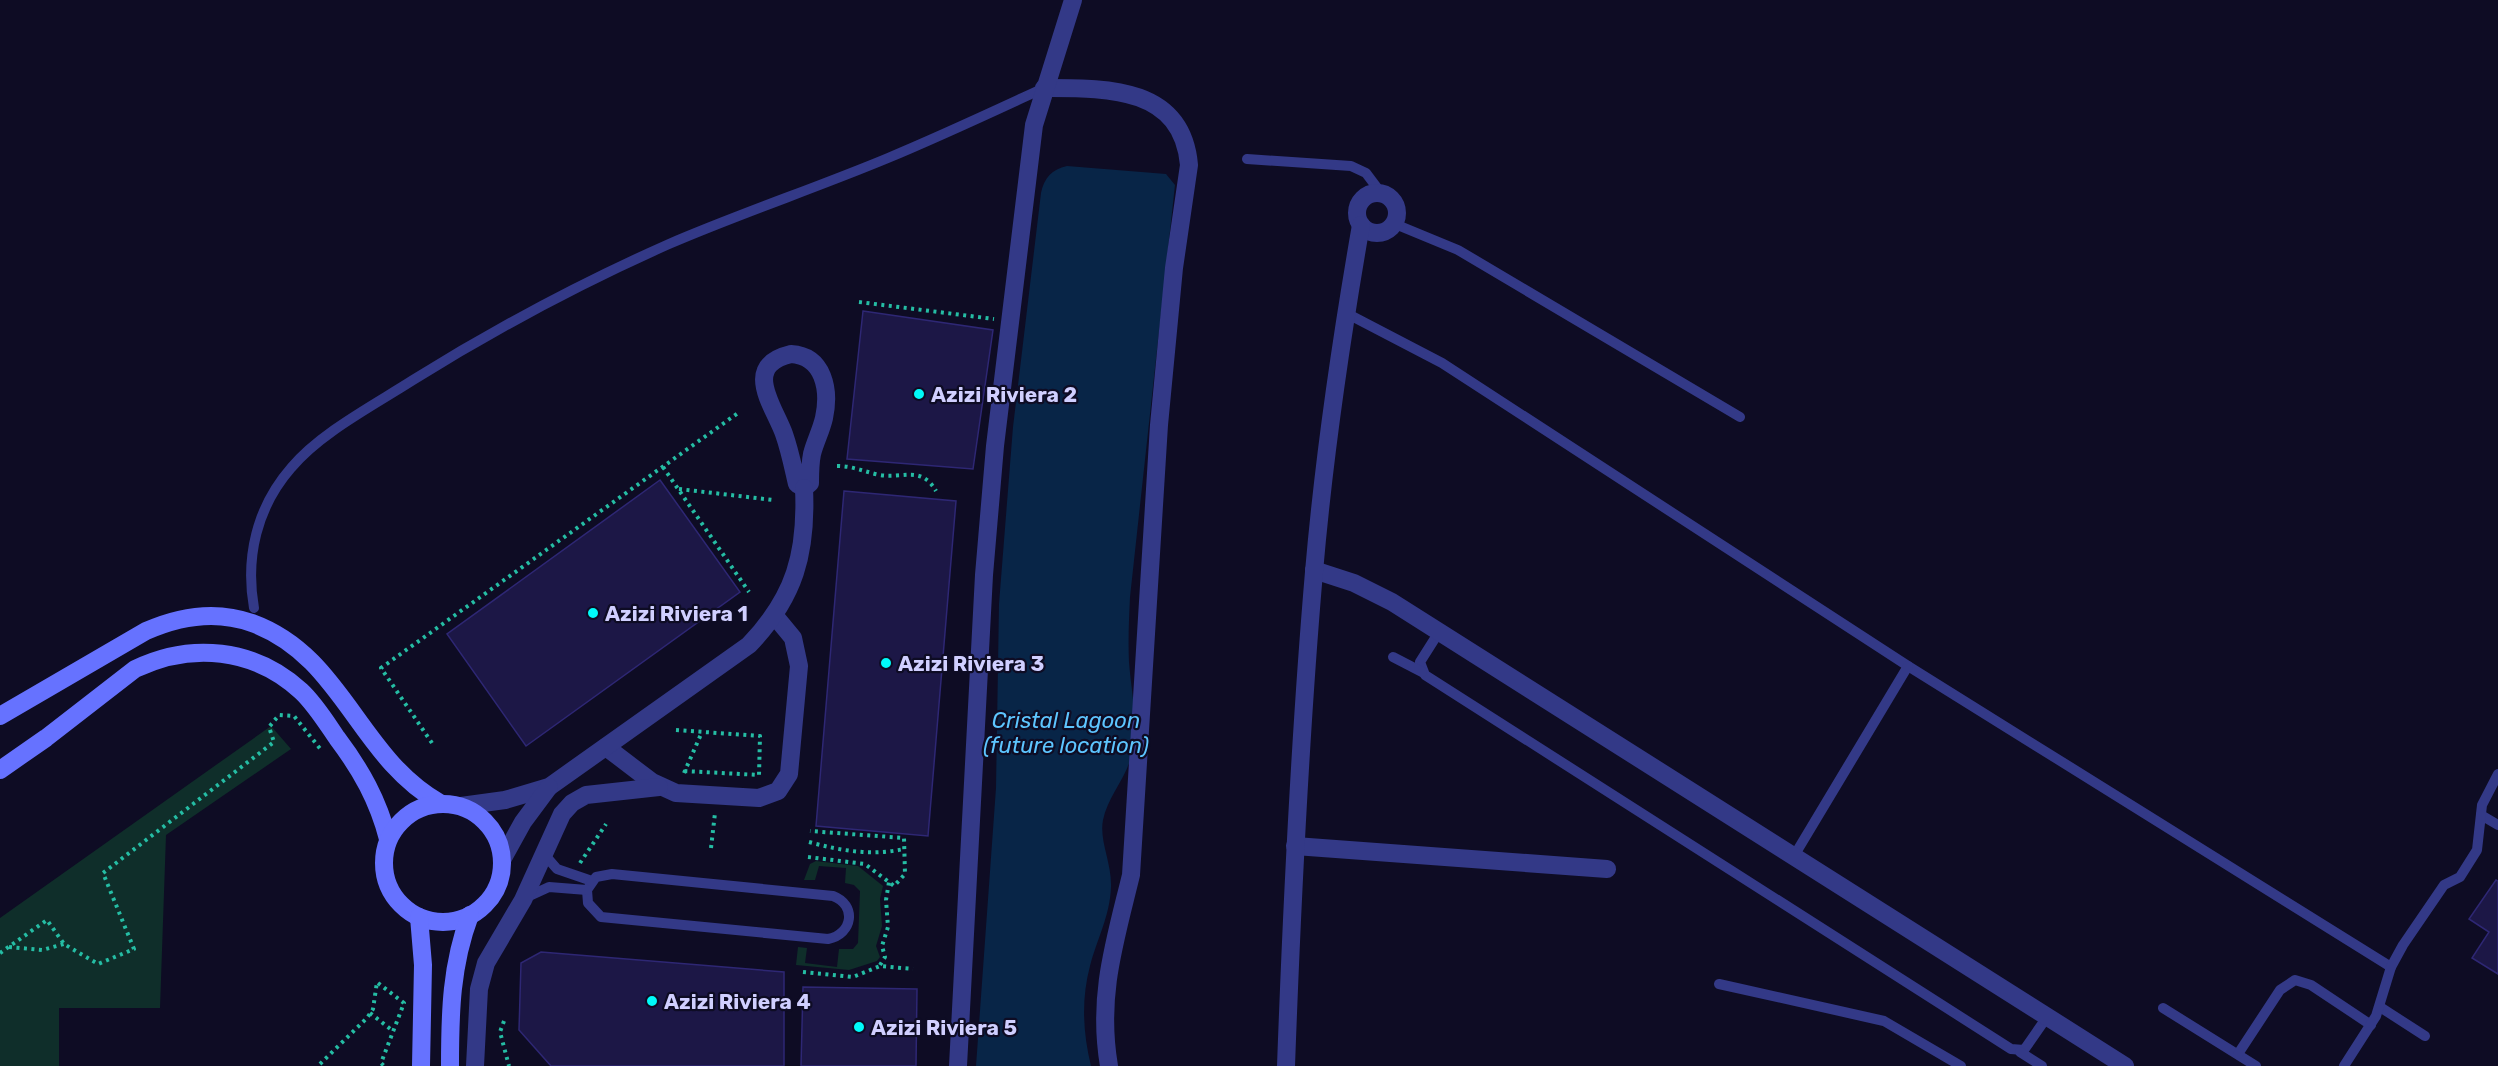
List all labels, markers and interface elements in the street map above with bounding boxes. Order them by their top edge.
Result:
place label: Azizi Riviera 2 [931,382,1077,407]
marker: Azizi Riviera 2 [912,387,926,401]
place label: Azizi Riviera 1 [605,601,748,626]
marker: Azizi Riviera 1 [586,606,600,620]
place label: Azizi Riviera 3 [898,651,1044,676]
marker: Azizi Riviera 3 [879,656,893,670]
water label: Cristal Lagoon (future location) [983,707,1149,759]
place label: Azizi Riviera 4 [664,989,811,1014]
marker: Azizi Riviera 4 [645,994,659,1008]
place label: Azizi Riviera 5 [871,1015,1017,1040]
marker: Azizi Riviera 5 [852,1020,866,1034]

